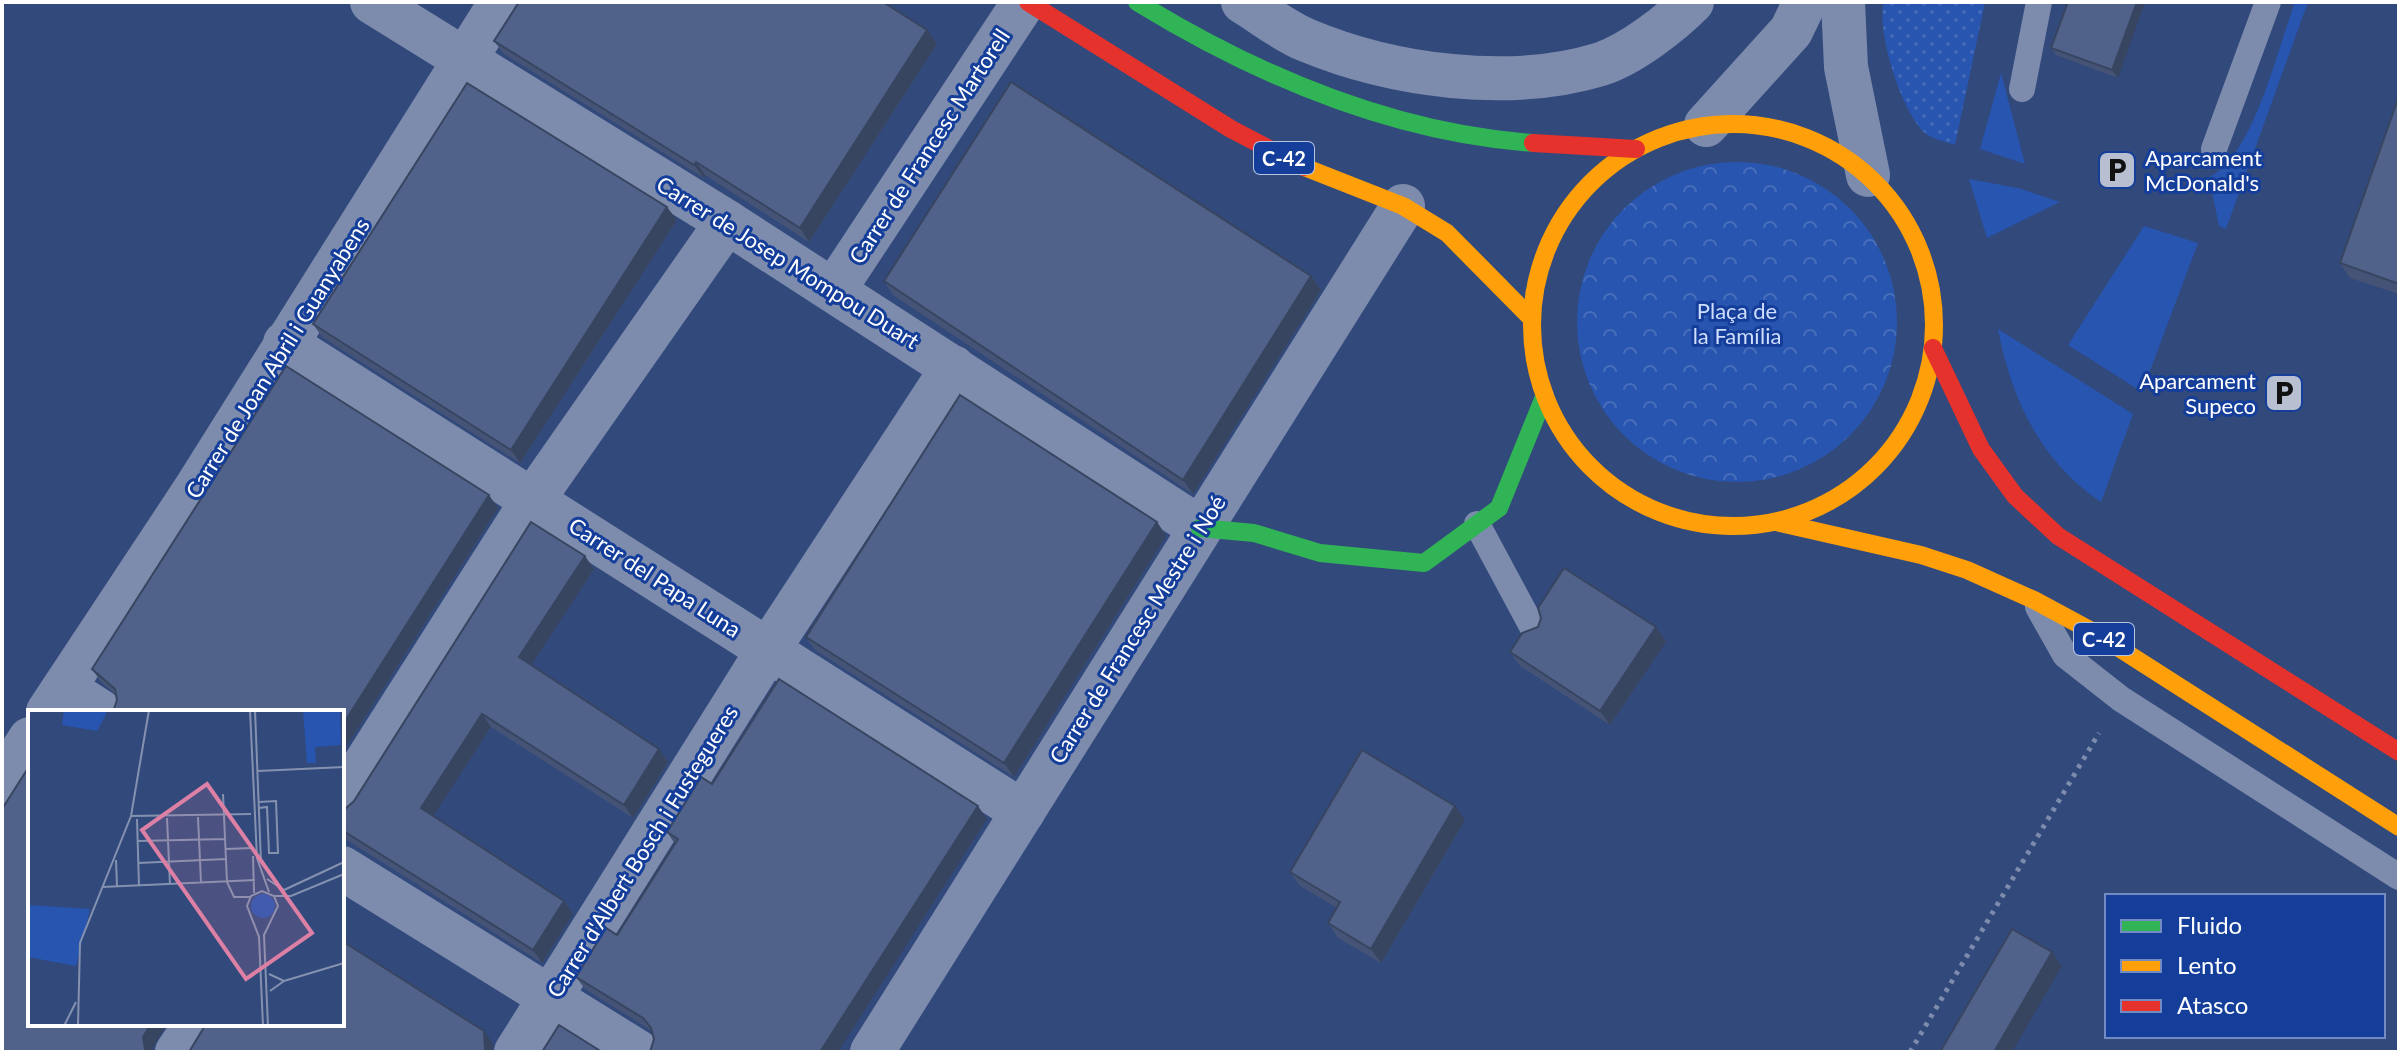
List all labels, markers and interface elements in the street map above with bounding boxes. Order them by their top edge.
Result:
street label: Carrer de Francesc Martorell [843,24,1015,268]
road number: C-42 [1254,142,1314,174]
place label: Aparcament McDonald's [2145,144,2262,196]
parking icon: Aparcament McDonald's [2096,149,2138,191]
street label: Carrer de Josep Mompou Duart [652,170,924,354]
street label: Carrer de Joan Abril i Guanyabens [179,213,375,503]
park label: Plaça de la Família [1693,297,1781,349]
place label: Aparcament Supeco [2139,367,2256,419]
parking icon: Aparcament Supeco [2263,372,2305,414]
street label: Carrer de Francesc Mestre i Noé [1043,490,1231,768]
street label: Carrer del Papa Luna [564,511,746,643]
road number: C-42 [2074,623,2134,655]
street label: Carrer d'Albert Bosch i Fustegueres [541,700,743,1002]
inset map [28,710,344,1026]
legend [2105,894,2385,1038]
text: Fluido [2177,910,2242,939]
text: Lento [2177,950,2237,979]
text: Atasco [2177,990,2248,1019]

